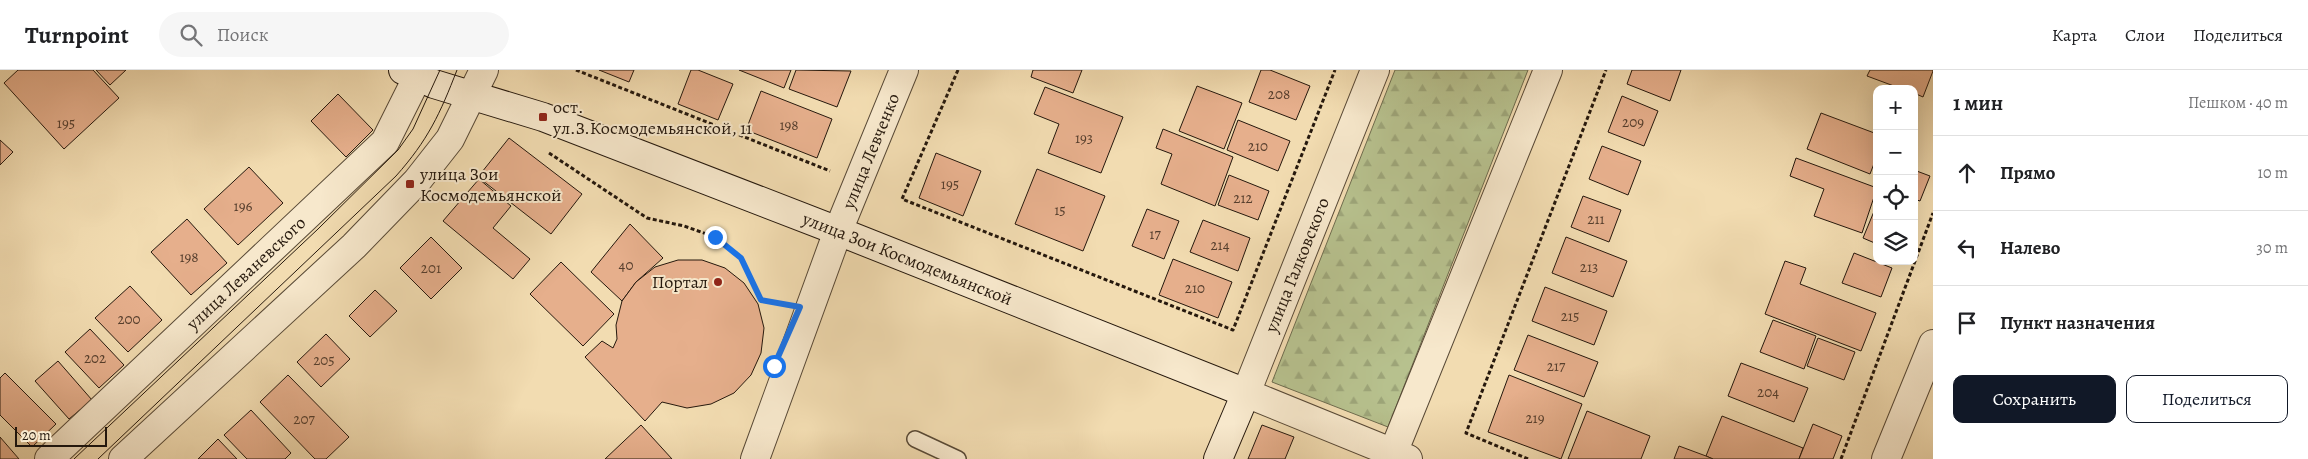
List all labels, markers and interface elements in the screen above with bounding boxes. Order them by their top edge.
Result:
search box [159,12,509,57]
text: Turnpoint [25,19,129,51]
icon: search [177,21,205,49]
text: Поиск [217,22,269,48]
text: Карта [2052,23,2097,47]
text: Слои [2125,23,2165,47]
text: Поделиться [2193,23,2283,47]
house number: 208 [1268,84,1290,104]
map controls [1873,85,1918,265]
button: + [1873,85,1918,130]
text: 1 мин [1953,89,2003,117]
street label: улица Левченко [836,90,905,214]
text: Пешком · 40 m [2188,92,2288,114]
place label: ост. ул.З.Космодемьянской, 11 [552,95,752,140]
marker: ост. ул.З.Космодемьянской, 11 [537,111,549,123]
house number: 209 [1622,112,1644,132]
house number: 195 [57,113,75,133]
house number: 198 [779,115,799,135]
house number: 193 [1075,128,1093,148]
button: − [1873,130,1918,175]
house number: 210 [1248,136,1268,156]
icon: ahead [1953,159,1981,187]
text: Прямо [2000,160,2055,186]
place label: улица Зои Космодемьянской [419,162,562,207]
text: 10 m [2258,162,2288,184]
house number: 195 [941,174,959,194]
button: locate [1873,175,1918,220]
marker: улица Зои Космодемьянской [404,178,416,190]
house number: 212 [1233,188,1253,208]
street label: улица Галковского [1259,194,1335,337]
house number: 196 [234,196,253,216]
house number: 15 [1054,200,1066,220]
street label: улица Зои Космодемьянской [798,206,1016,311]
house number: 211 [1587,209,1605,229]
street label: улица Леваневского [180,211,311,336]
button: layers [1873,220,1918,265]
house number: 17 [1149,224,1161,244]
route end [704,226,727,249]
icon: left [1953,234,1981,262]
house number: 214 [1210,235,1230,255]
text: Налево [2000,235,2060,261]
text: 30 m [2256,237,2288,259]
house number: 198 [179,247,199,267]
house number: 40 [619,255,633,275]
house number: 213 [1580,257,1598,277]
house number: 201 [421,258,441,278]
place label: Портал [652,270,708,294]
marker: Портал [712,276,724,288]
house number: 210 [1185,278,1205,298]
house number: 215 [1561,306,1579,326]
house number: 200 [117,309,141,329]
icon: arrive [1953,309,1981,337]
text: Пункт назначения [2000,310,2155,336]
house number: 202 [84,348,106,368]
house number: 205 [313,350,335,370]
route start [763,355,786,378]
house number: 217 [1547,356,1566,376]
button: Сохранить [1953,375,2116,423]
button: Поделиться [2126,375,2288,423]
house number: 204 [1757,382,1779,402]
house number: 219 [1525,408,1545,428]
house number: 207 [293,409,315,429]
scale bar [15,424,108,447]
text: 20 m [22,426,51,445]

